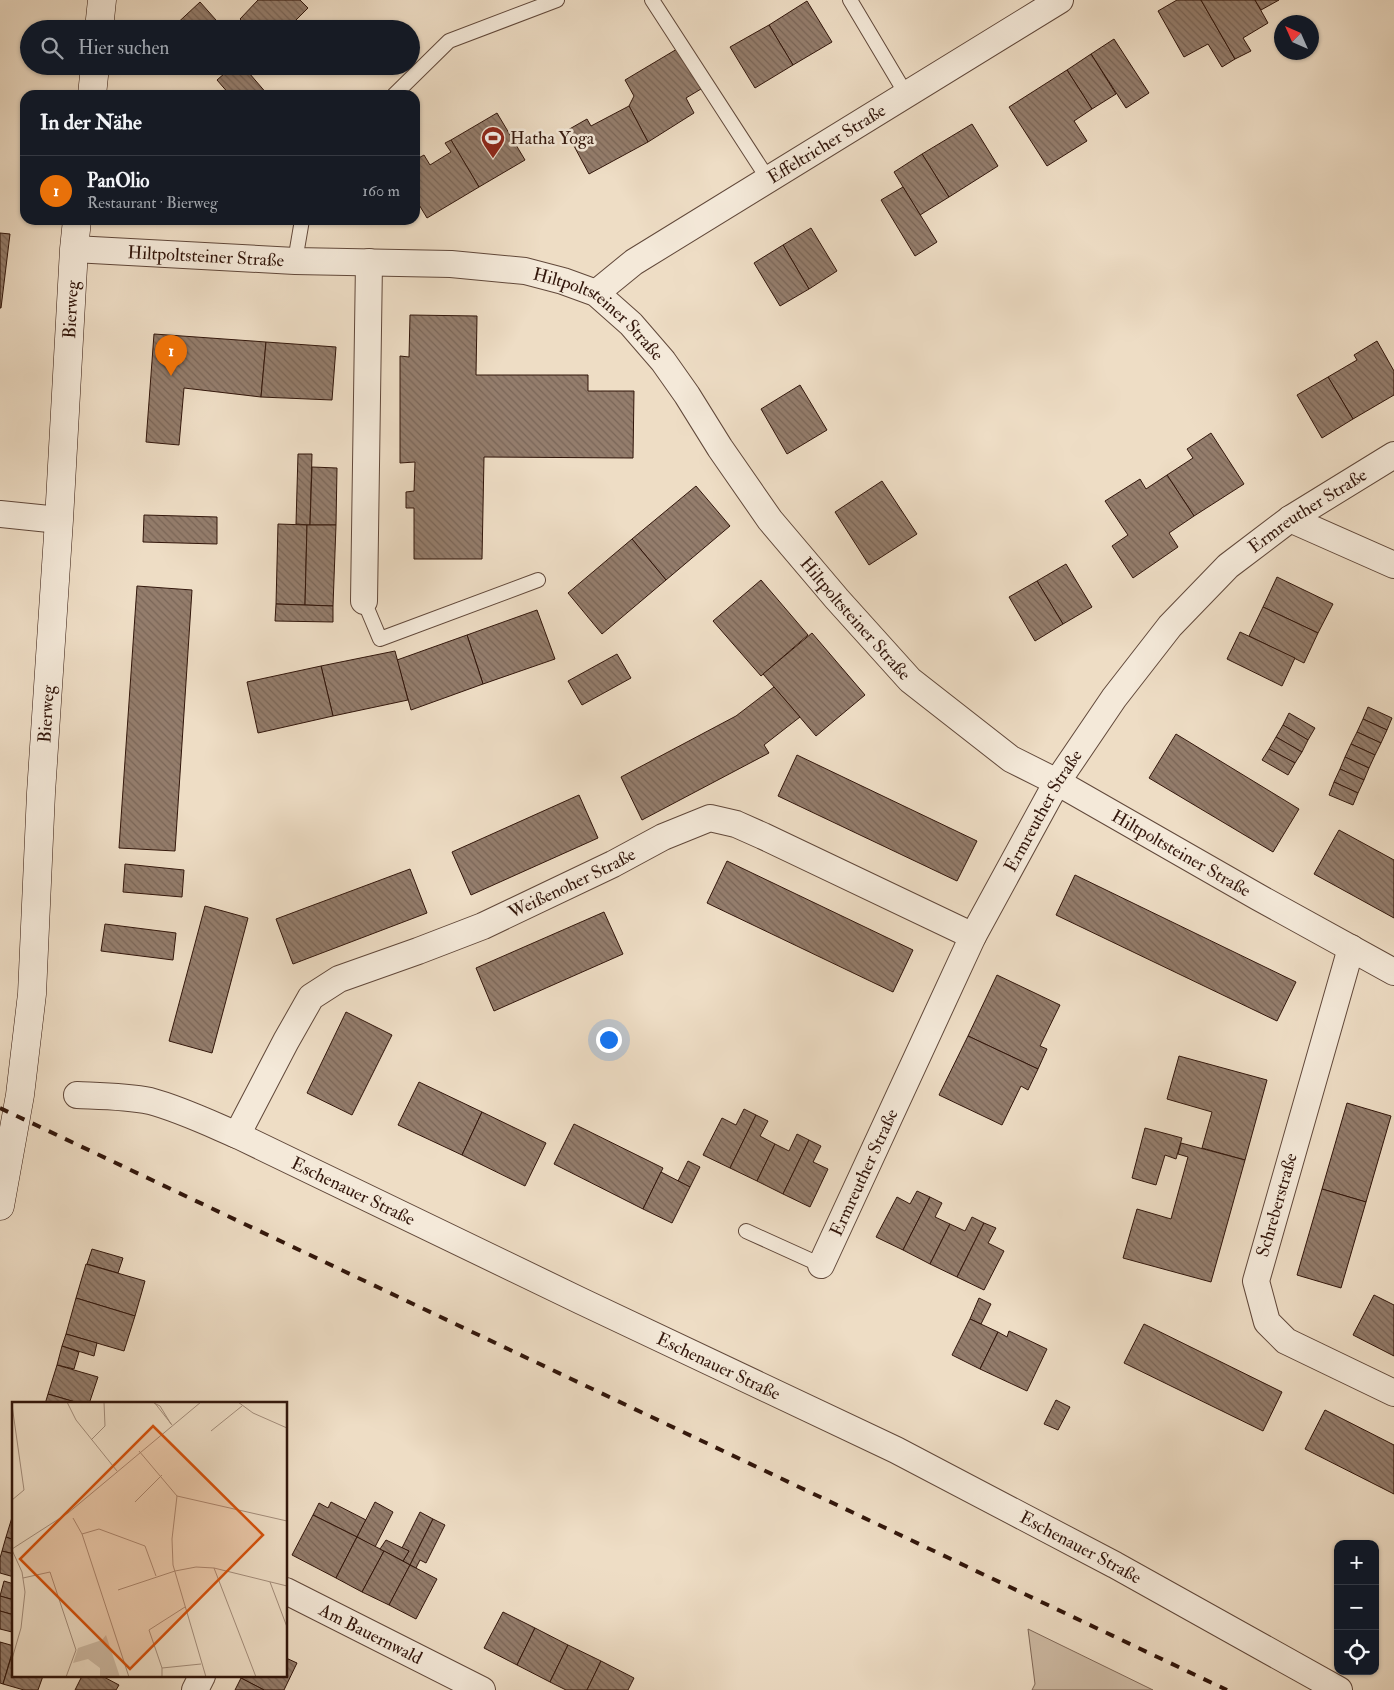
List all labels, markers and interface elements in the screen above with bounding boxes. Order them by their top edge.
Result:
north arrow [1274,15,1319,60]
search box [20,20,420,75]
icon: search [38,34,66,62]
text: Hier suchen [78,36,169,60]
street label: Effeltricher Straße [763,98,890,189]
text: In der Nähe [40,109,142,136]
sports icon: Hatha Yoga [480,125,506,159]
place label: Hatha Yoga [510,127,595,150]
text: PanOlio [87,169,150,193]
text: 1 [53,181,59,201]
text: 160 m [362,181,400,201]
text: Restaurant · Bierweg [87,193,218,213]
street label: Hiltpoltsteiner Straße [127,240,285,272]
street label: Hiltpoltsteiner Straße [531,262,669,366]
street label: Bierweg [58,279,84,339]
pin: 1 [155,335,187,376]
street label: Ermreuther Straße [1243,463,1371,558]
street label: Hiltpoltsteiner Straße [795,552,916,685]
street label: Bierweg [33,683,60,744]
street label: Ermreuther Straße [999,745,1088,876]
street label: Hiltpoltsteiner Straße [1108,804,1256,902]
street label: Weißenoher Straße [504,842,640,924]
your location [596,1027,622,1053]
street label: Ermreuther Straße [824,1105,903,1240]
street label: Schreberstraße [1251,1150,1303,1260]
street label: Eschenauer Straße [288,1152,419,1231]
street label: Eschenauer Straße [653,1327,785,1405]
inset map [12,1402,288,1678]
street label: Eschenauer Straße [1016,1506,1146,1589]
map controls [1334,1540,1379,1675]
button: + [1334,1540,1379,1585]
button: − [1334,1585,1379,1630]
street label: Am Bauernwald [314,1598,426,1670]
button: locate [1334,1630,1379,1675]

